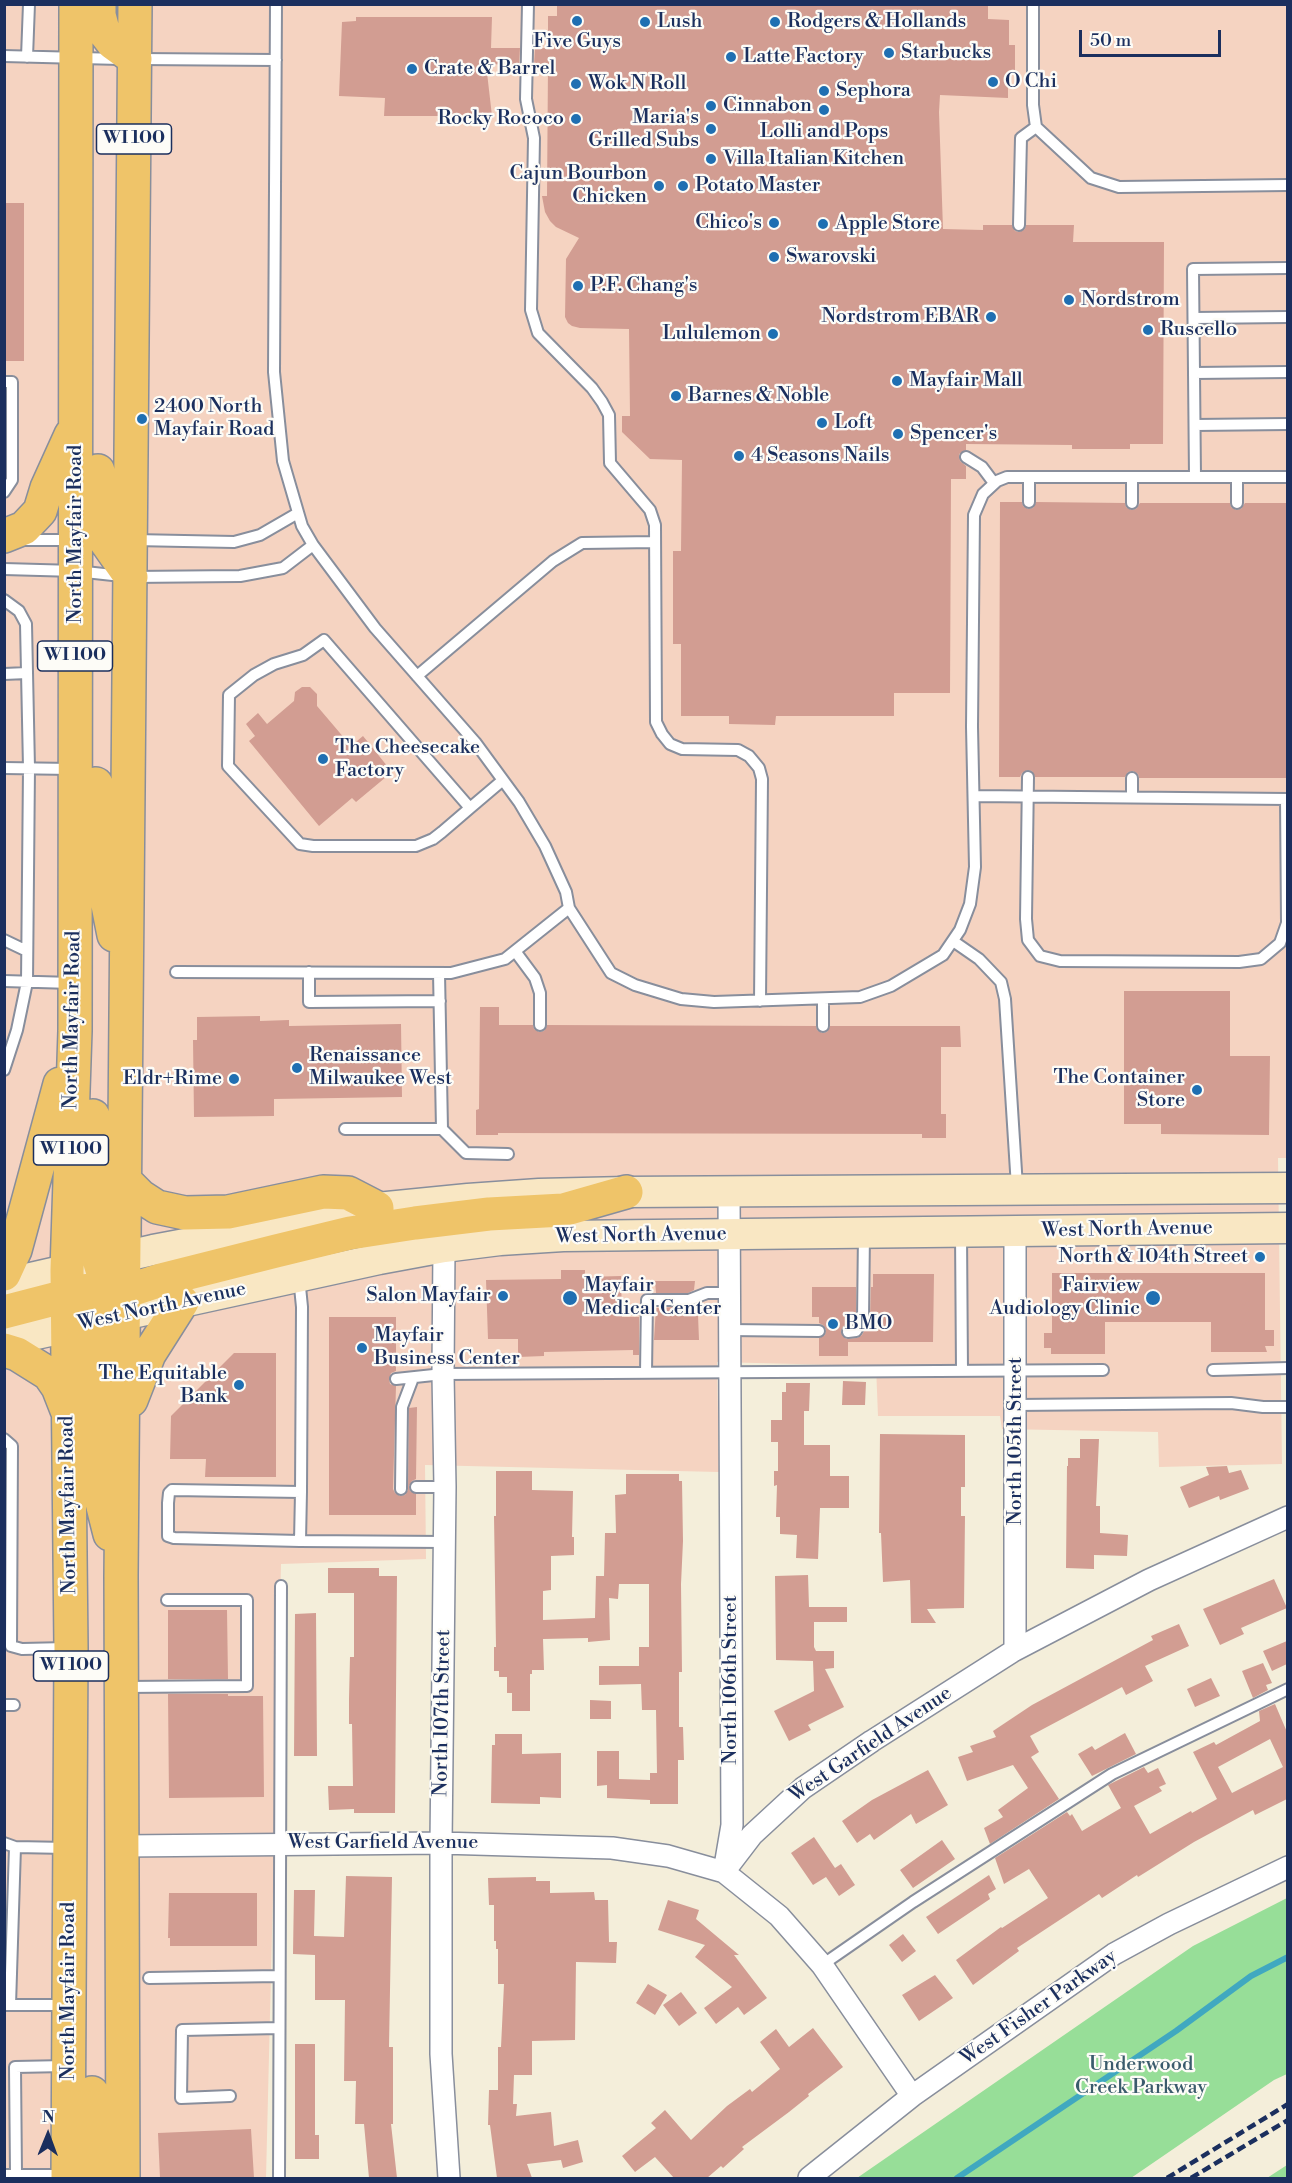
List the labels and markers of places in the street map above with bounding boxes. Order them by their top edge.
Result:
place label: Lush [657,10,702,34]
place label: Rodgers & Hollands [787,10,966,34]
marker: Five Guys [570,14,584,28]
marker: Lush [638,15,652,29]
marker: Rodgers & Hollands [768,15,782,29]
place label: Five Guys [533,30,621,54]
place label: Starbucks [901,41,991,65]
place label: Latte Factory [743,45,864,69]
marker: Starbucks [882,46,896,60]
marker: Latte Factory [724,50,738,64]
place label: Crate & Barrel [424,57,555,81]
marker: Crate & Barrel [405,62,419,76]
place label: O Chi [1005,70,1057,94]
place label: Wok N Roll [588,72,686,96]
marker: O Chi [986,75,1000,89]
marker: Wok N Roll [569,77,583,91]
place label: Sephora [836,79,911,103]
marker: Sephora [817,84,831,98]
place label: Cinnabon [723,94,812,118]
marker: Cinnabon [704,99,718,113]
marker: Lolli and Pops [817,103,831,117]
place label: Maria's Grilled Subs [588,106,699,153]
place label: Rocky Rococo [437,107,564,131]
marker: Rocky Rococo [569,112,583,126]
place label: Lolli and Pops [760,120,888,144]
marker: Maria's Grilled Subs [704,122,718,136]
place label: Villa Italian Kitchen [723,147,904,171]
marker: Villa Italian Kitchen [704,152,718,166]
place label: Cajun Bourbon Chicken [510,162,647,209]
place label: Potato Master [695,174,820,198]
marker: Cajun Bourbon Chicken [652,179,666,193]
marker: Potato Master [676,179,690,193]
place label: Chico's [695,211,762,235]
place label: Apple Store [835,212,940,236]
marker: Chico's [767,216,781,230]
marker: Apple Store [816,217,830,231]
place label: Swarovski [786,245,876,269]
marker: Swarovski [767,250,781,264]
place label: P.F. Chang's [590,274,698,298]
marker: P.F. Chang's [571,279,585,293]
place label: Nordstrom [1081,288,1180,312]
marker: Nordstrom [1062,293,1076,307]
place label: Nordstrom EBAR [821,305,979,329]
marker: Nordstrom EBAR [984,310,998,324]
place label: Ruscello [1160,318,1237,342]
place label: Lululemon [662,322,761,346]
marker: Ruscello [1141,323,1155,337]
marker: Lululemon [766,327,780,341]
place label: Mayfair Mall [909,369,1023,393]
marker: Mayfair Mall [890,374,904,388]
place label: Barnes & Noble [688,384,829,408]
marker: Barnes & Noble [669,389,683,403]
place label: 2400 North Mayfair Road [154,395,274,442]
place label: Loft [834,411,873,435]
marker: 2400 North Mayfair Road [135,412,149,426]
marker: Loft [815,416,829,430]
place label: Spencer's [910,422,997,446]
marker: Spencer's [891,427,905,441]
place label: 4 Seasons Nails [751,444,889,468]
marker: 4 Seasons Nails [732,449,746,463]
place label: The Cheesecake Factory [335,736,480,783]
marker: The Cheesecake Factory [316,752,330,766]
place label: Renaissance Milwaukee West [309,1044,452,1091]
marker: Renaissance Milwaukee West [290,1061,304,1075]
place label: The Container Store [1053,1066,1185,1113]
place label: Eldr+Rime [123,1067,222,1091]
marker: Eldr+Rime [227,1072,241,1086]
marker: The Container Store [1190,1083,1204,1097]
place label: North & 104th Street [1059,1245,1248,1269]
marker: North & 104th Street [1253,1250,1267,1264]
place label: Mayfair Medical Center [584,1274,721,1321]
place label: Fairview Audiology Clinic [990,1274,1140,1321]
place label: Salon Mayfair [366,1284,491,1308]
marker: Salon Mayfair [496,1289,510,1303]
marker: Mayfair Medical Center [561,1289,579,1307]
marker: Fairview Audiology Clinic [1144,1289,1162,1307]
place label: BMO [845,1312,892,1336]
marker: BMO [826,1317,840,1331]
place label: Mayfair Business Center [374,1324,520,1371]
marker: Mayfair Business Center [355,1341,369,1355]
place label: The Equitable Bank [98,1362,227,1409]
marker: The Equitable Bank [232,1378,246,1392]

